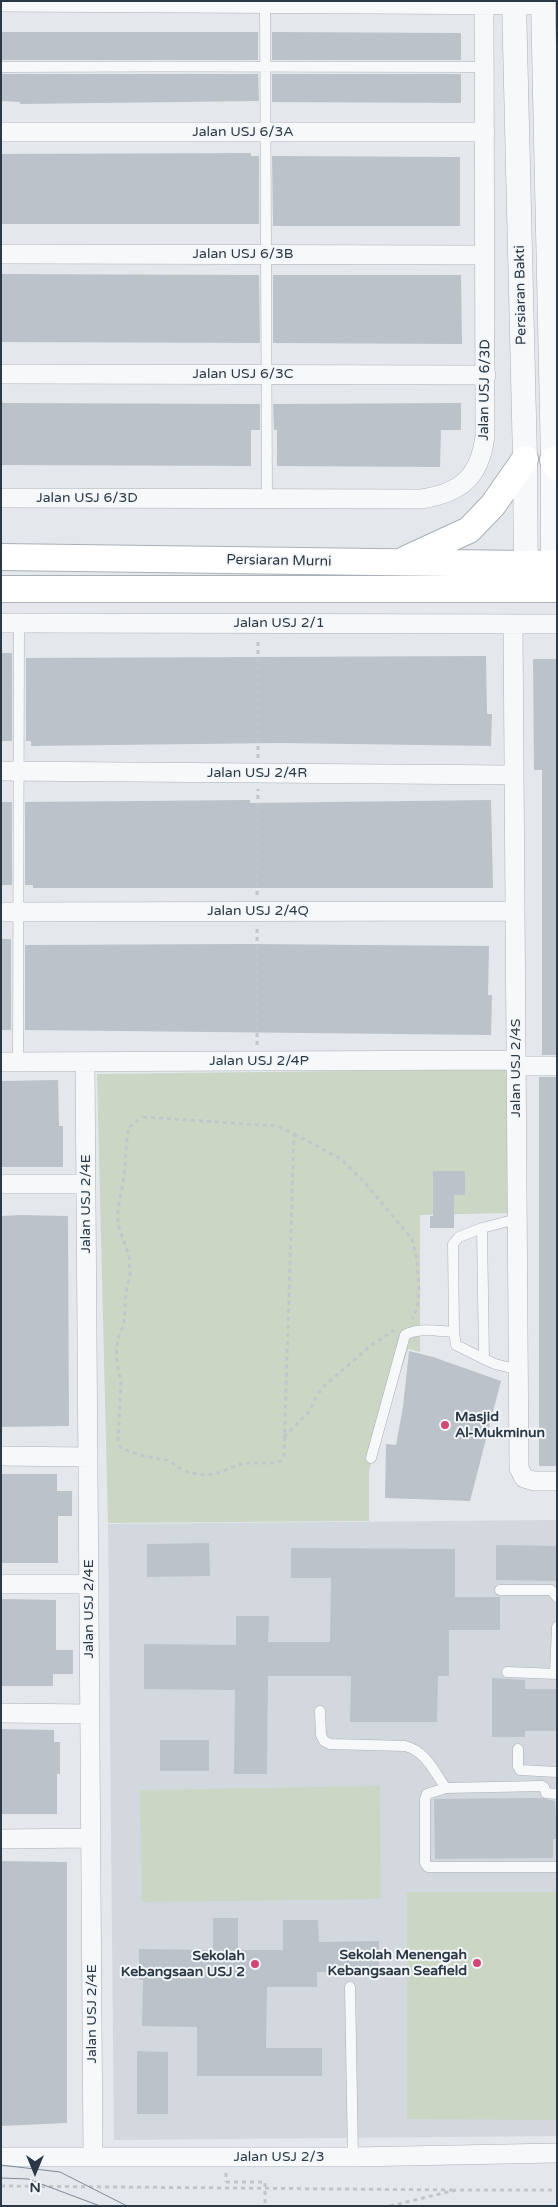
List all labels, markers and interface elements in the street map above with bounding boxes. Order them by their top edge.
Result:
street label: Jalan USJ 6/3A [192,124,294,140]
street label: Persiaran Bakti [512,245,530,345]
street label: Jalan USJ 6/3B [193,246,293,262]
street label: Jalan USJ 6/3D [476,339,494,441]
street label: Jalan USJ 6/3C [193,366,293,382]
street label: Jalan USJ 6/3D [36,490,138,506]
street label: Persiaran Murni [226,552,332,570]
street label: Jalan USJ 2/1 [233,615,325,631]
street label: Jalan USJ 2/4R [207,765,307,781]
street label: Jalan USJ 2/4Q [207,903,309,919]
street label: Jalan USJ 2/4S [508,1019,524,1117]
street label: Jalan USJ 2/4P [209,1053,309,1069]
street label: Jalan USJ 2/4E [78,1154,94,1254]
place label: Masjid Al-Mukminun [455,1409,545,1441]
marker: Masjid Al-Mukminun [439,1419,451,1431]
street label: Jalan USJ 2/4E [81,1559,97,1659]
place label: Sekolah Menengah Kebangsaan Seafield [328,1947,467,1980]
place label: Sekolah Kebangsaan USJ 2 [121,1948,245,1980]
marker: Sekolah Menengah Kebangsaan Seafield [471,1957,483,1969]
marker: Sekolah Kebangsaan USJ 2 [249,1958,261,1970]
street label: Jalan USJ 2/4E [84,1964,100,2064]
north arrow [10,2147,60,2197]
street label: Jalan USJ 2/3 [233,2149,325,2165]
text: N [29,2179,41,2196]

